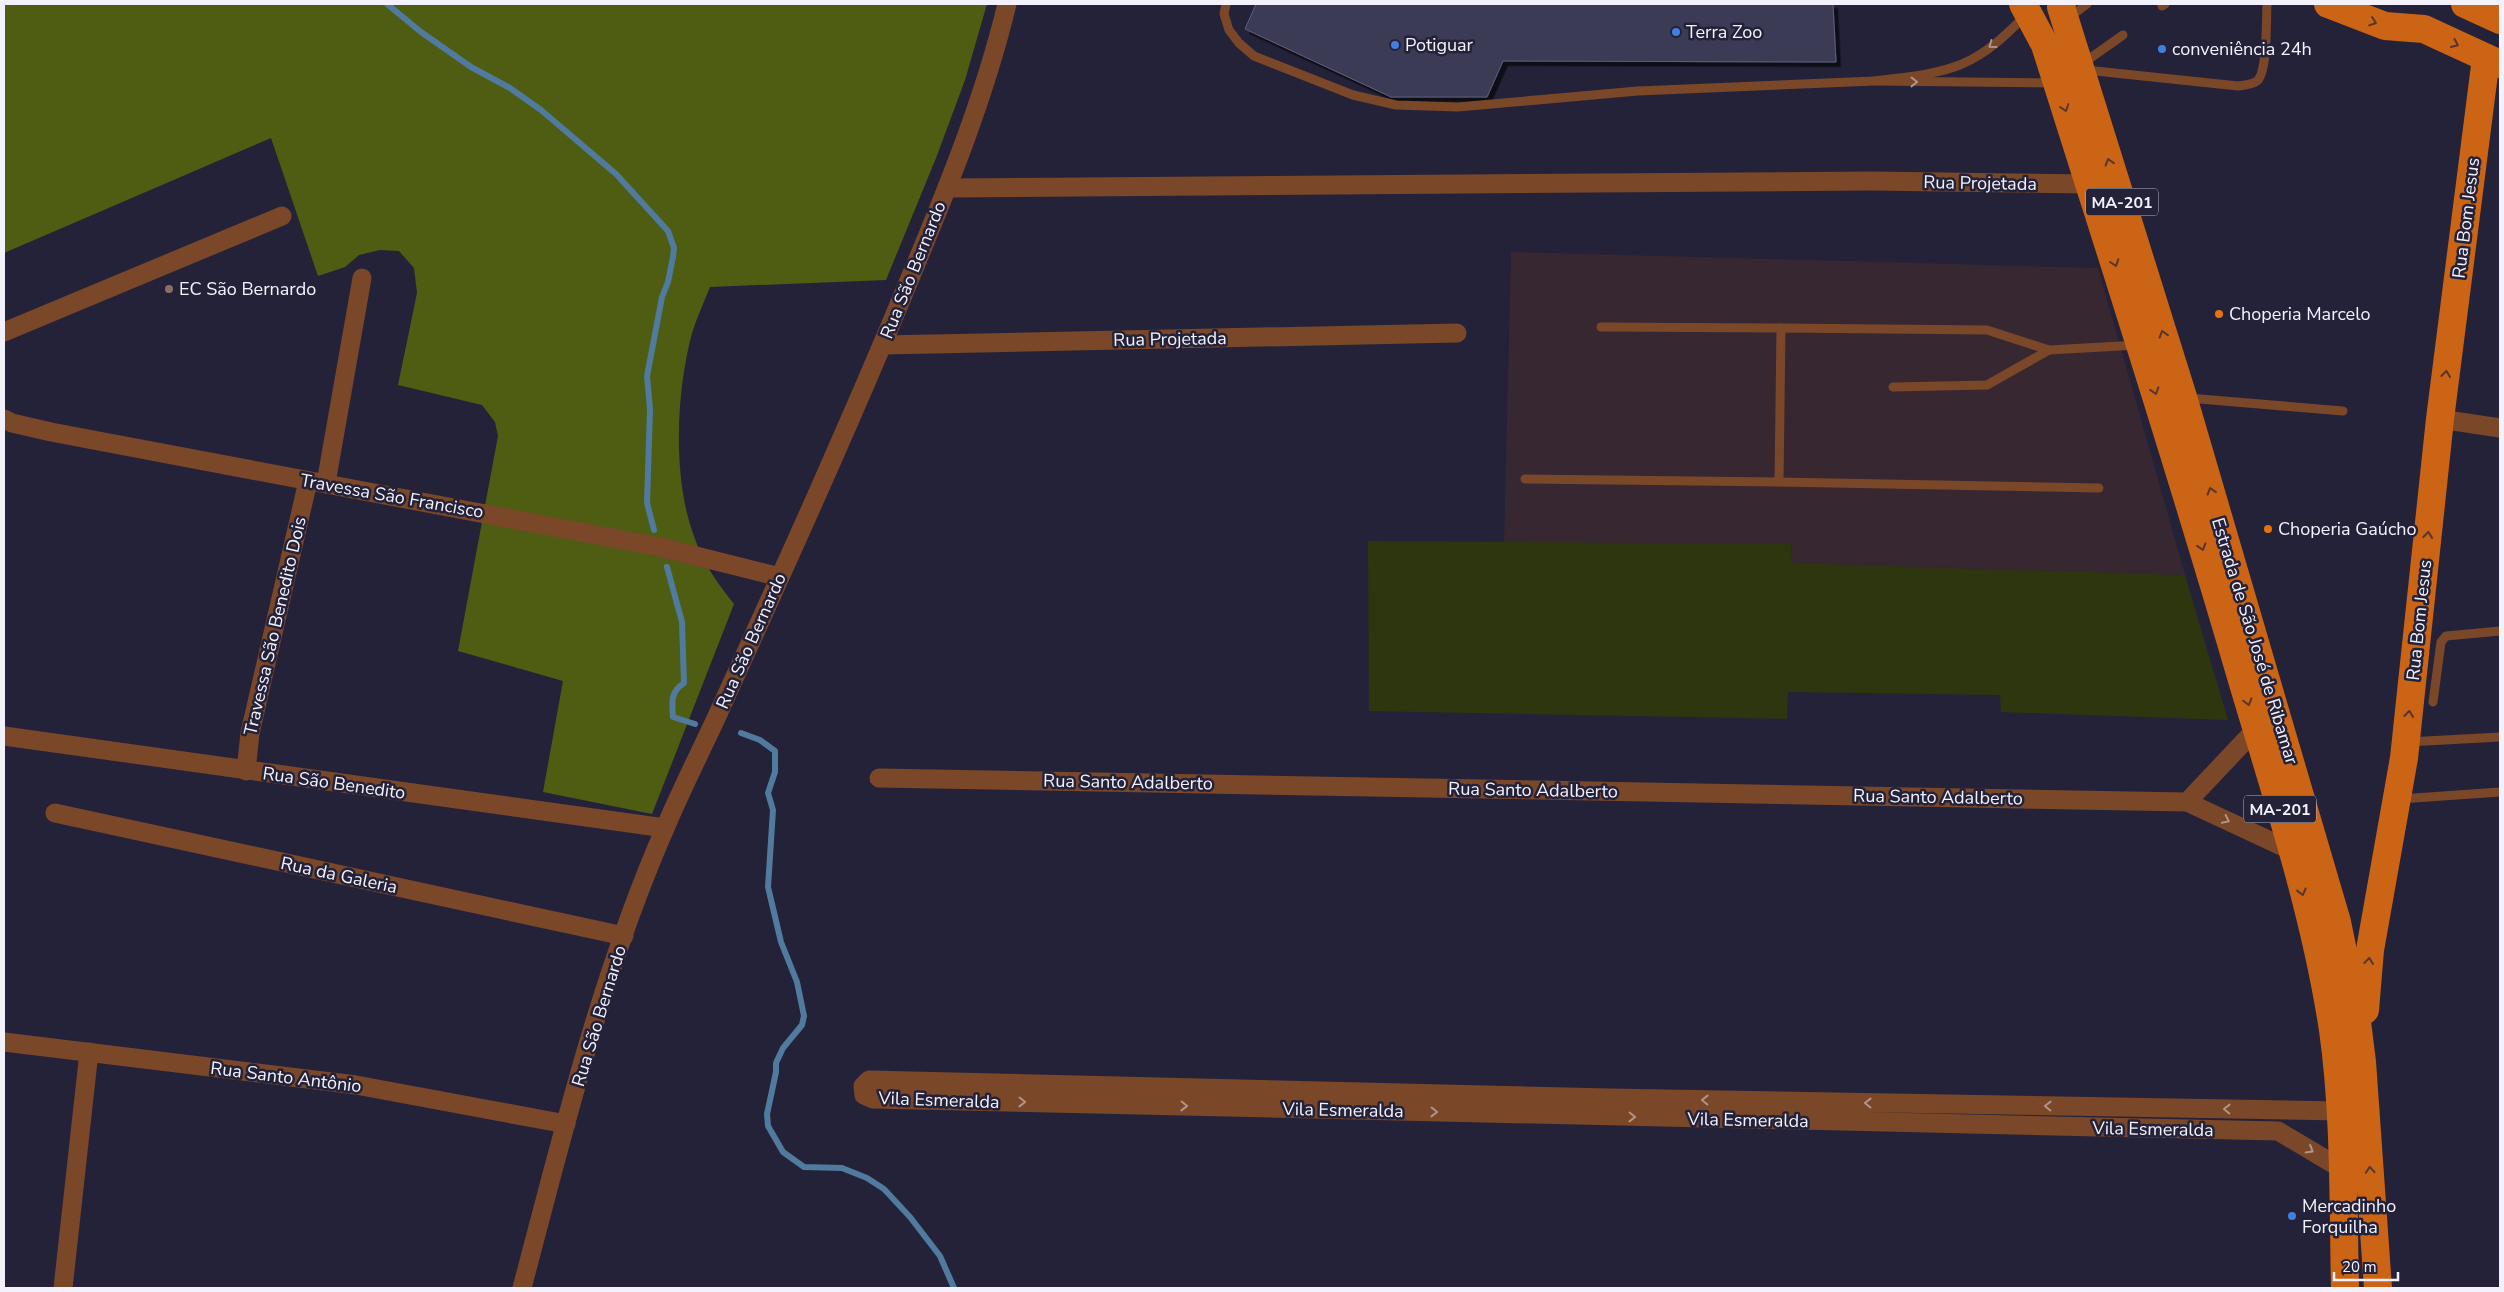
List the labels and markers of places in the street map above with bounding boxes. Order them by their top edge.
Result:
place label: Terra Zoo [1686,20,1762,44]
marker: Terra Zoo [1670,26,1682,38]
place label: Potiguar [1405,33,1474,57]
place label: conveniência 24h [2172,37,2312,61]
marker: Potiguar [1389,39,1401,51]
marker: conveniência 24h [2156,43,2168,55]
place label: EC São Bernardo [179,277,316,301]
marker: EC São Bernardo [163,283,175,295]
place label: Choperia Marcelo [2229,302,2370,326]
marker: Choperia Marcelo [2213,308,2225,320]
place label: Choperia Gaúcho [2278,517,2416,541]
marker: Choperia Gaúcho [2262,523,2274,535]
place label: Mercadinho Forquilha [2302,1194,2396,1239]
marker: Mercadinho Forquilha [2286,1210,2298,1222]

